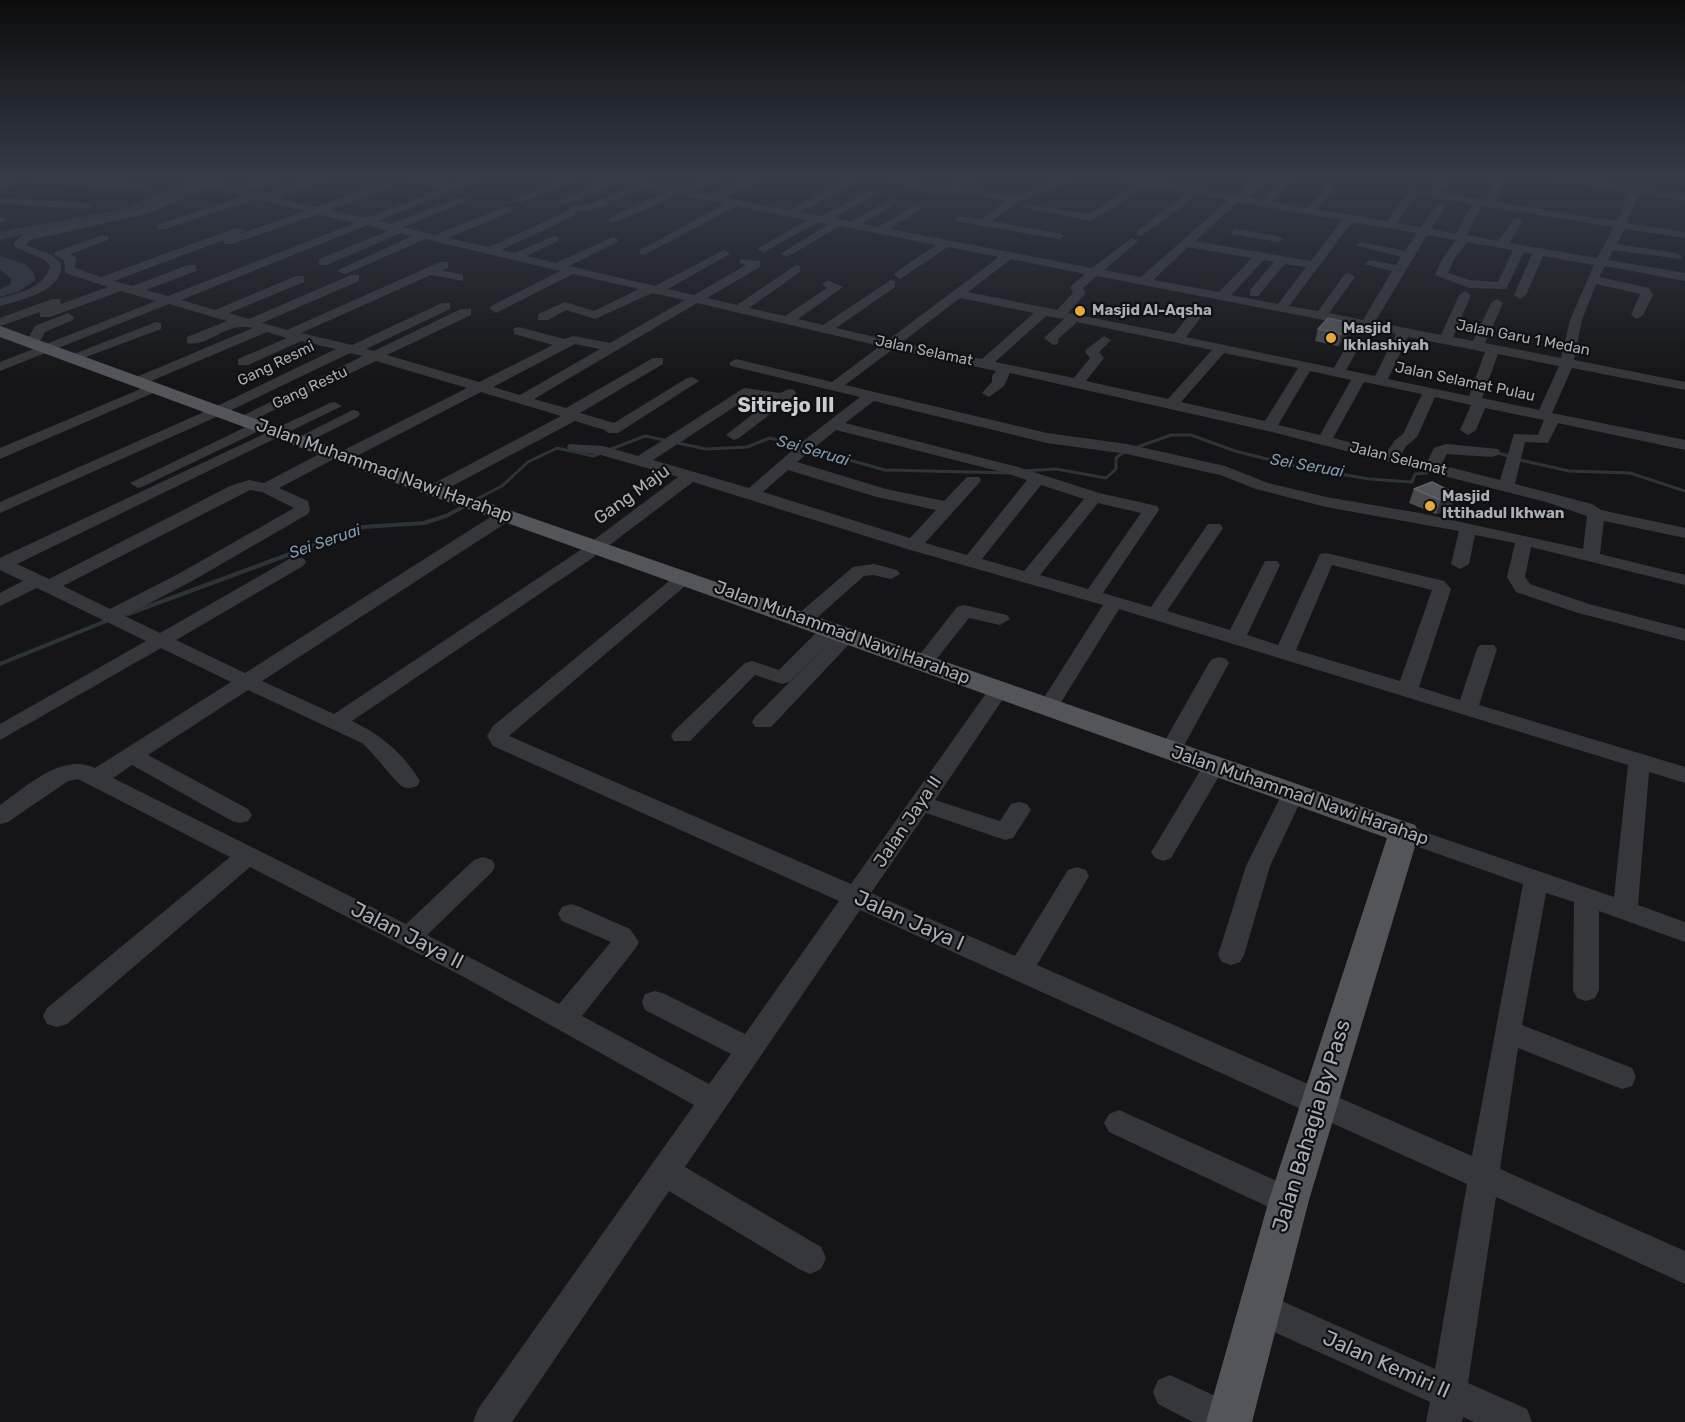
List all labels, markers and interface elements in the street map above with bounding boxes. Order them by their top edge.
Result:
place label: Masjid Al-Aqsha [1092,302,1212,320]
marker: Masjid Al-Aqsha [1073,304,1087,318]
street label: Jalan Garu 1 Medan [1455,316,1591,360]
place label: Masjid Ikhlashiyah [1343,320,1429,355]
marker: Masjid Ikhlashiyah [1324,331,1338,345]
street label: Jalan Selamat [873,332,975,370]
street label: Gang Resmi [235,338,317,390]
street label: Jalan Selamat Pulau [1393,358,1537,406]
street label: Gang Restu [270,363,350,413]
district label: Sitirejo III [738,394,834,418]
street label: Jalan Muhammad Nawi Harahap [253,415,515,527]
water label: Sei Seruai [775,431,851,471]
street label: Jalan Selamat [1348,438,1448,480]
water label: Sei Seruai [1269,450,1345,482]
street label: Gang Maju [590,460,674,530]
place label: Masjid Ittihadul Ikhwan [1442,488,1564,523]
marker: Masjid Ittihadul Ikhwan [1423,499,1437,513]
water label: Sei Seruai [287,521,363,563]
street label: Jalan Muhammad Nawi Harahap [711,577,973,689]
street label: Jalan Muhammad Nawi Harahap [1169,742,1431,850]
street label: Jalan Jaya II [869,772,947,872]
street label: Jalan Jaya I [850,886,968,956]
street label: Jalan Jaya II [346,897,468,975]
street label: Jalan Bahagia By Pass [1268,1017,1356,1235]
street label: Jalan Kemiri II [1318,1326,1454,1404]

